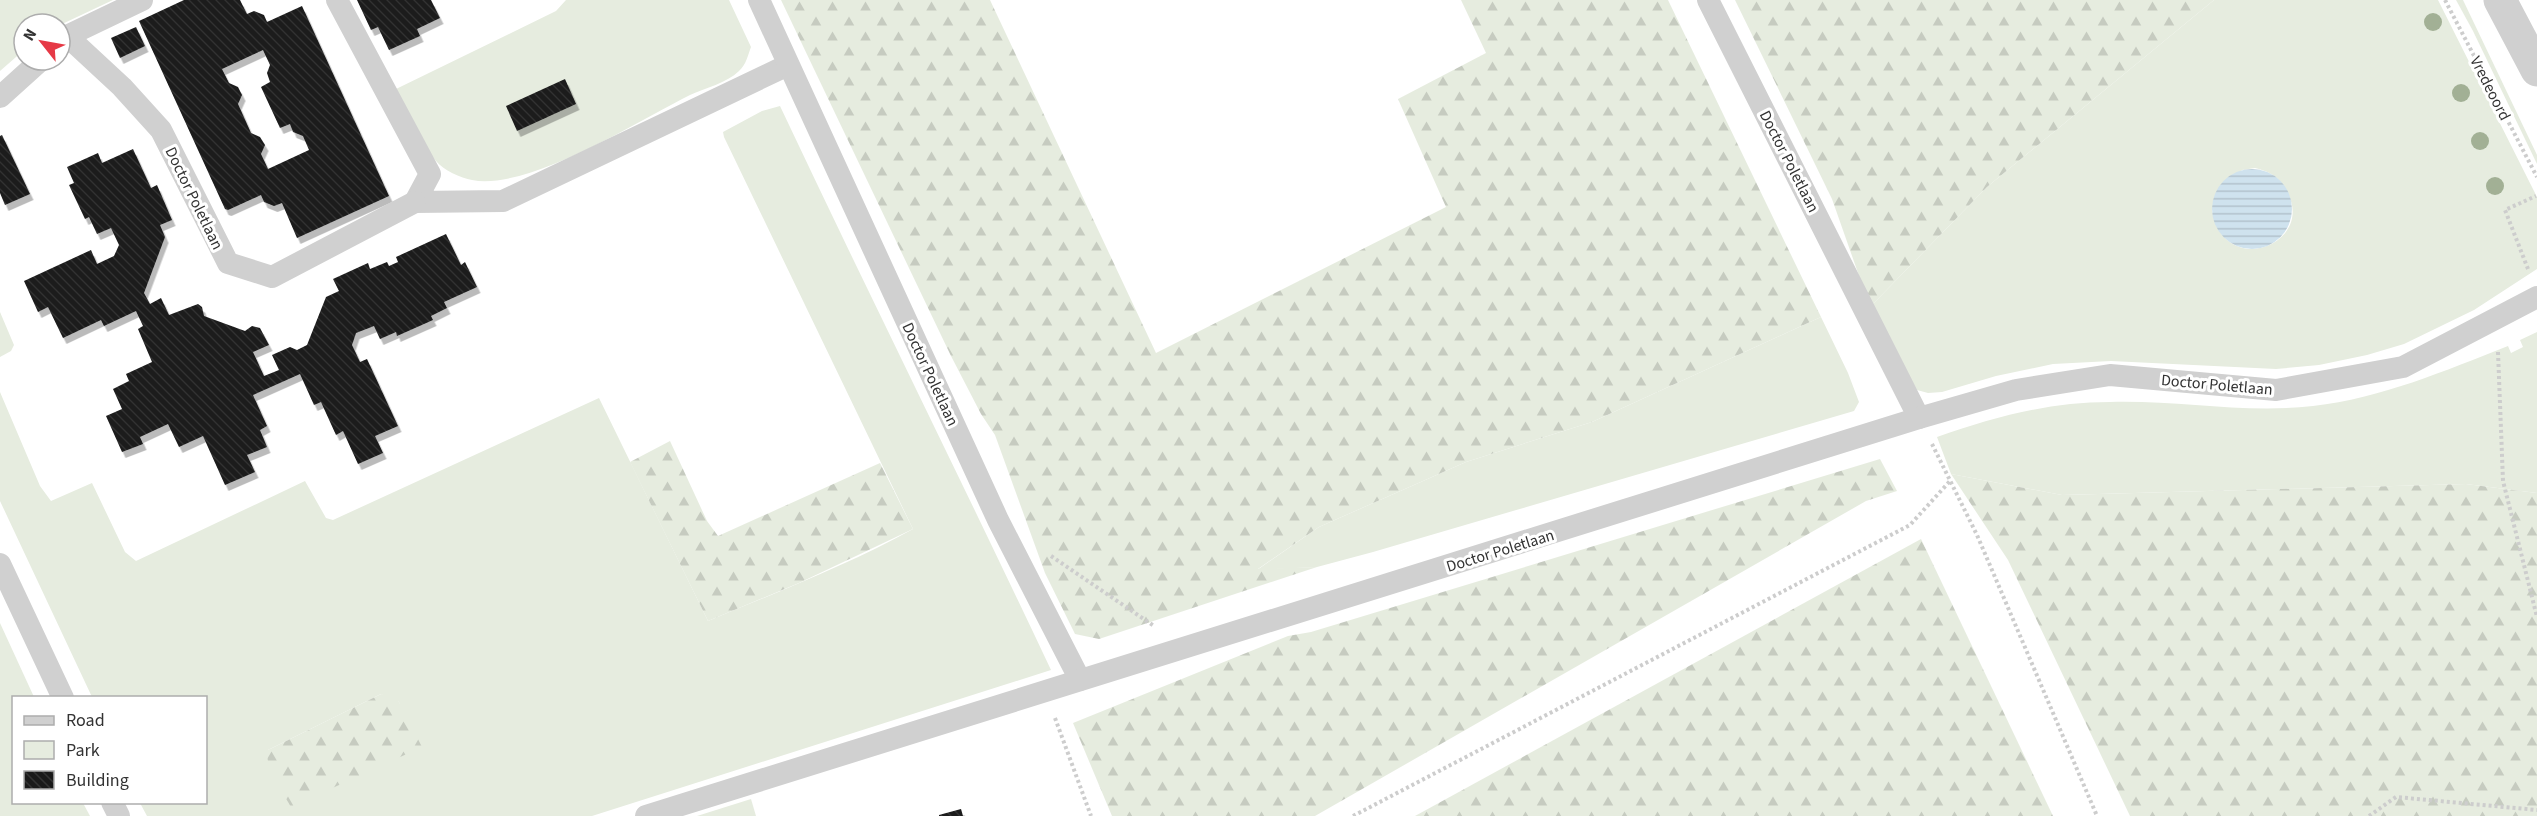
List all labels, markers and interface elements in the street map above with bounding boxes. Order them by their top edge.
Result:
north arrow [12,12,72,72]
text: N [18,25,42,45]
street label: Vredeoord [2464,52,2516,124]
street label: Doctor Poletlaan [1754,107,1824,216]
street label: Doctor Poletlaan [160,143,229,254]
street label: Doctor Poletlaan [896,319,964,430]
street label: Doctor Poletlaan [2160,369,2274,401]
street label: Doctor Poletlaan [1444,524,1557,578]
legend [12,696,207,804]
text: Road [66,708,105,733]
text: Park [66,738,100,763]
text: Building [66,768,129,793]

